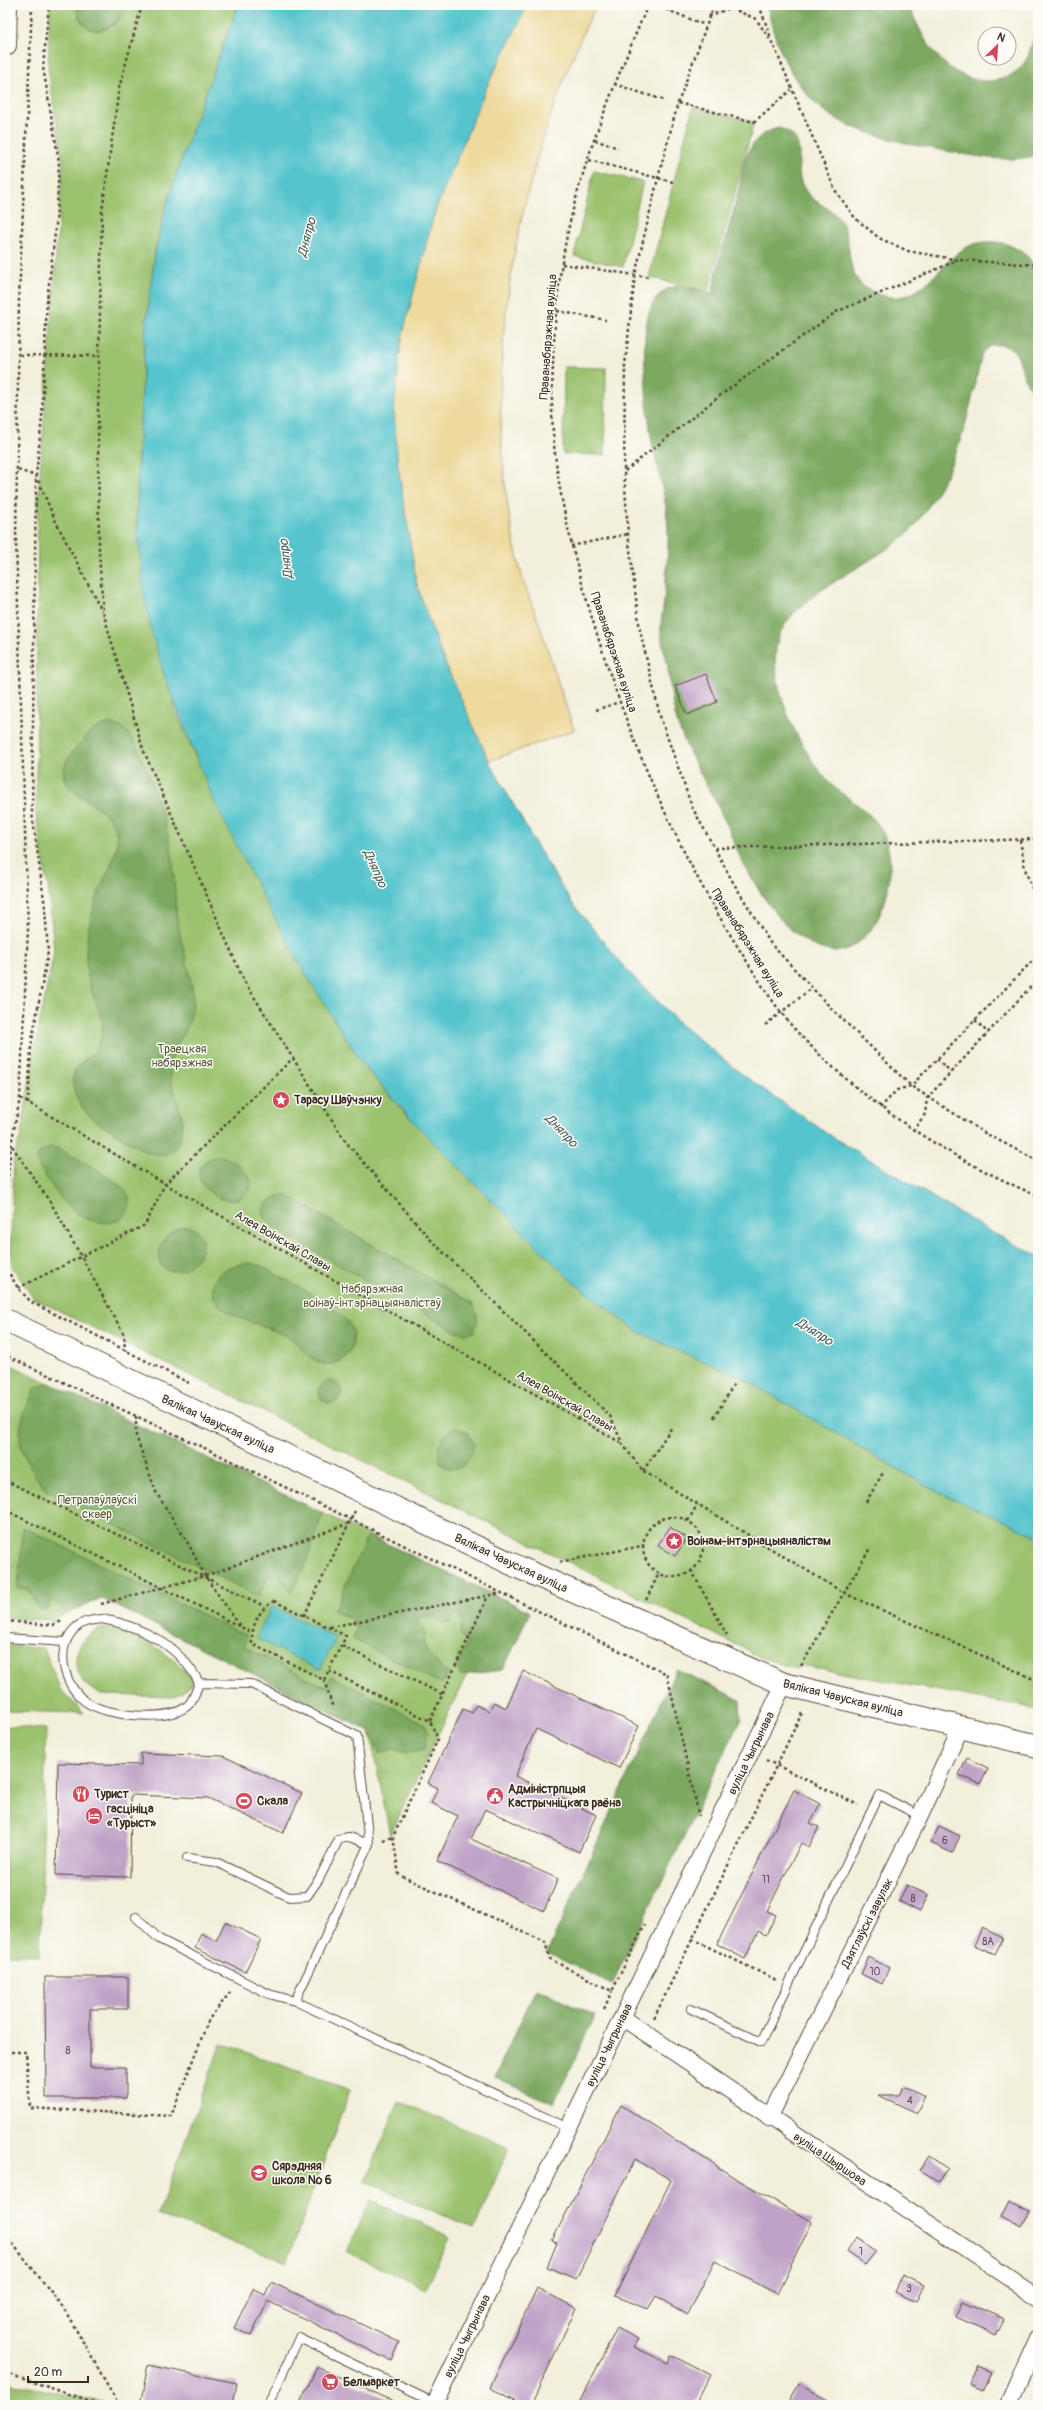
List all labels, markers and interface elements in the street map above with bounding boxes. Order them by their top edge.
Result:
north arrow [977,26,1017,66]
text: N [995,30,1008,45]
water label: Дняпро [294,215,320,260]
street label: Праванабярэжная вуліца [537,273,560,400]
water label: Дняпро [275,537,297,581]
street label: Праванабярэжная вуліца [587,590,640,715]
water label: Дняпро [359,846,391,891]
street label: Праванабярэжная вуліца [708,886,787,1001]
park label: Траецкая набярэжная [152,1042,213,1071]
place icon: Тарасу Шаўчэнку [271,1090,291,1110]
place label: Тарасу Шаўчэнку [293,1093,383,1108]
water label: Дняпро [541,1110,582,1151]
street label: Алея Воінскай Славы [232,1208,334,1275]
park label: Набярэжная воінаў-інтэрнацыяналістаў [303,1282,441,1311]
water label: Дняпро [792,1314,837,1350]
street label: Алея Воінскай Славы [514,1368,616,1435]
street label: Вялікая Чавуская вуліца [159,1392,277,1458]
park label: Петрапаўлаўскі сквер [58,1493,136,1522]
street label: Вялікая Чавуская вуліца [452,1531,570,1597]
place icon: Воінам-інтэрнацыяналістам [664,1531,684,1551]
place label: Воінам-інтэрнацыяналістам [687,1534,831,1549]
street label: Вялікая Чавуская вуліца [781,1676,905,1721]
street label: вуліца Чыгрынава [725,1709,778,1797]
place label: Адміністрпцыя Кастрычніцкага раёна [508,1782,621,1811]
restaurant icon: Турист [71,1784,91,1804]
public building icon: Адміністрпцыя Кастрычніцкага раёна [485,1786,505,1806]
place label: Турист [93,1787,130,1802]
sports icon: Скала [234,1791,254,1811]
place label: Скала [257,1794,288,1809]
place label: гасцініца «Турыст» [106,1802,157,1831]
hotel icon: гасцініца «Турыст» [84,1806,104,1826]
house number: 6 [942,1835,948,1847]
house number: 11 [762,1874,770,1886]
street label: Дзятлаўскі завулак [838,1876,897,1972]
house number: 8 [910,1893,916,1905]
house number: 8А [982,1936,994,1948]
house number: 10 [870,1966,881,1978]
street label: вуліца Чыгрынава [583,2001,636,2089]
house number: 8 [65,2045,71,2057]
house number: 4 [907,2095,913,2107]
street label: вуліца Шыршова [790,2129,869,2190]
place label: Сярэдняя школа № 6 [272,2159,332,2188]
school or university icon: Сярэдняя школа № 6 [249,2163,269,2183]
house number: 1 [859,2246,863,2258]
house number: 3 [906,2283,912,2295]
street label: вуліца Чыгрынава [441,2292,494,2380]
scale bar [28,2358,88,2384]
text: 20 m [34,2365,63,2380]
supermarket icon: Белмаркет [320,2372,340,2392]
place label: Белмаркет [343,2375,401,2390]

